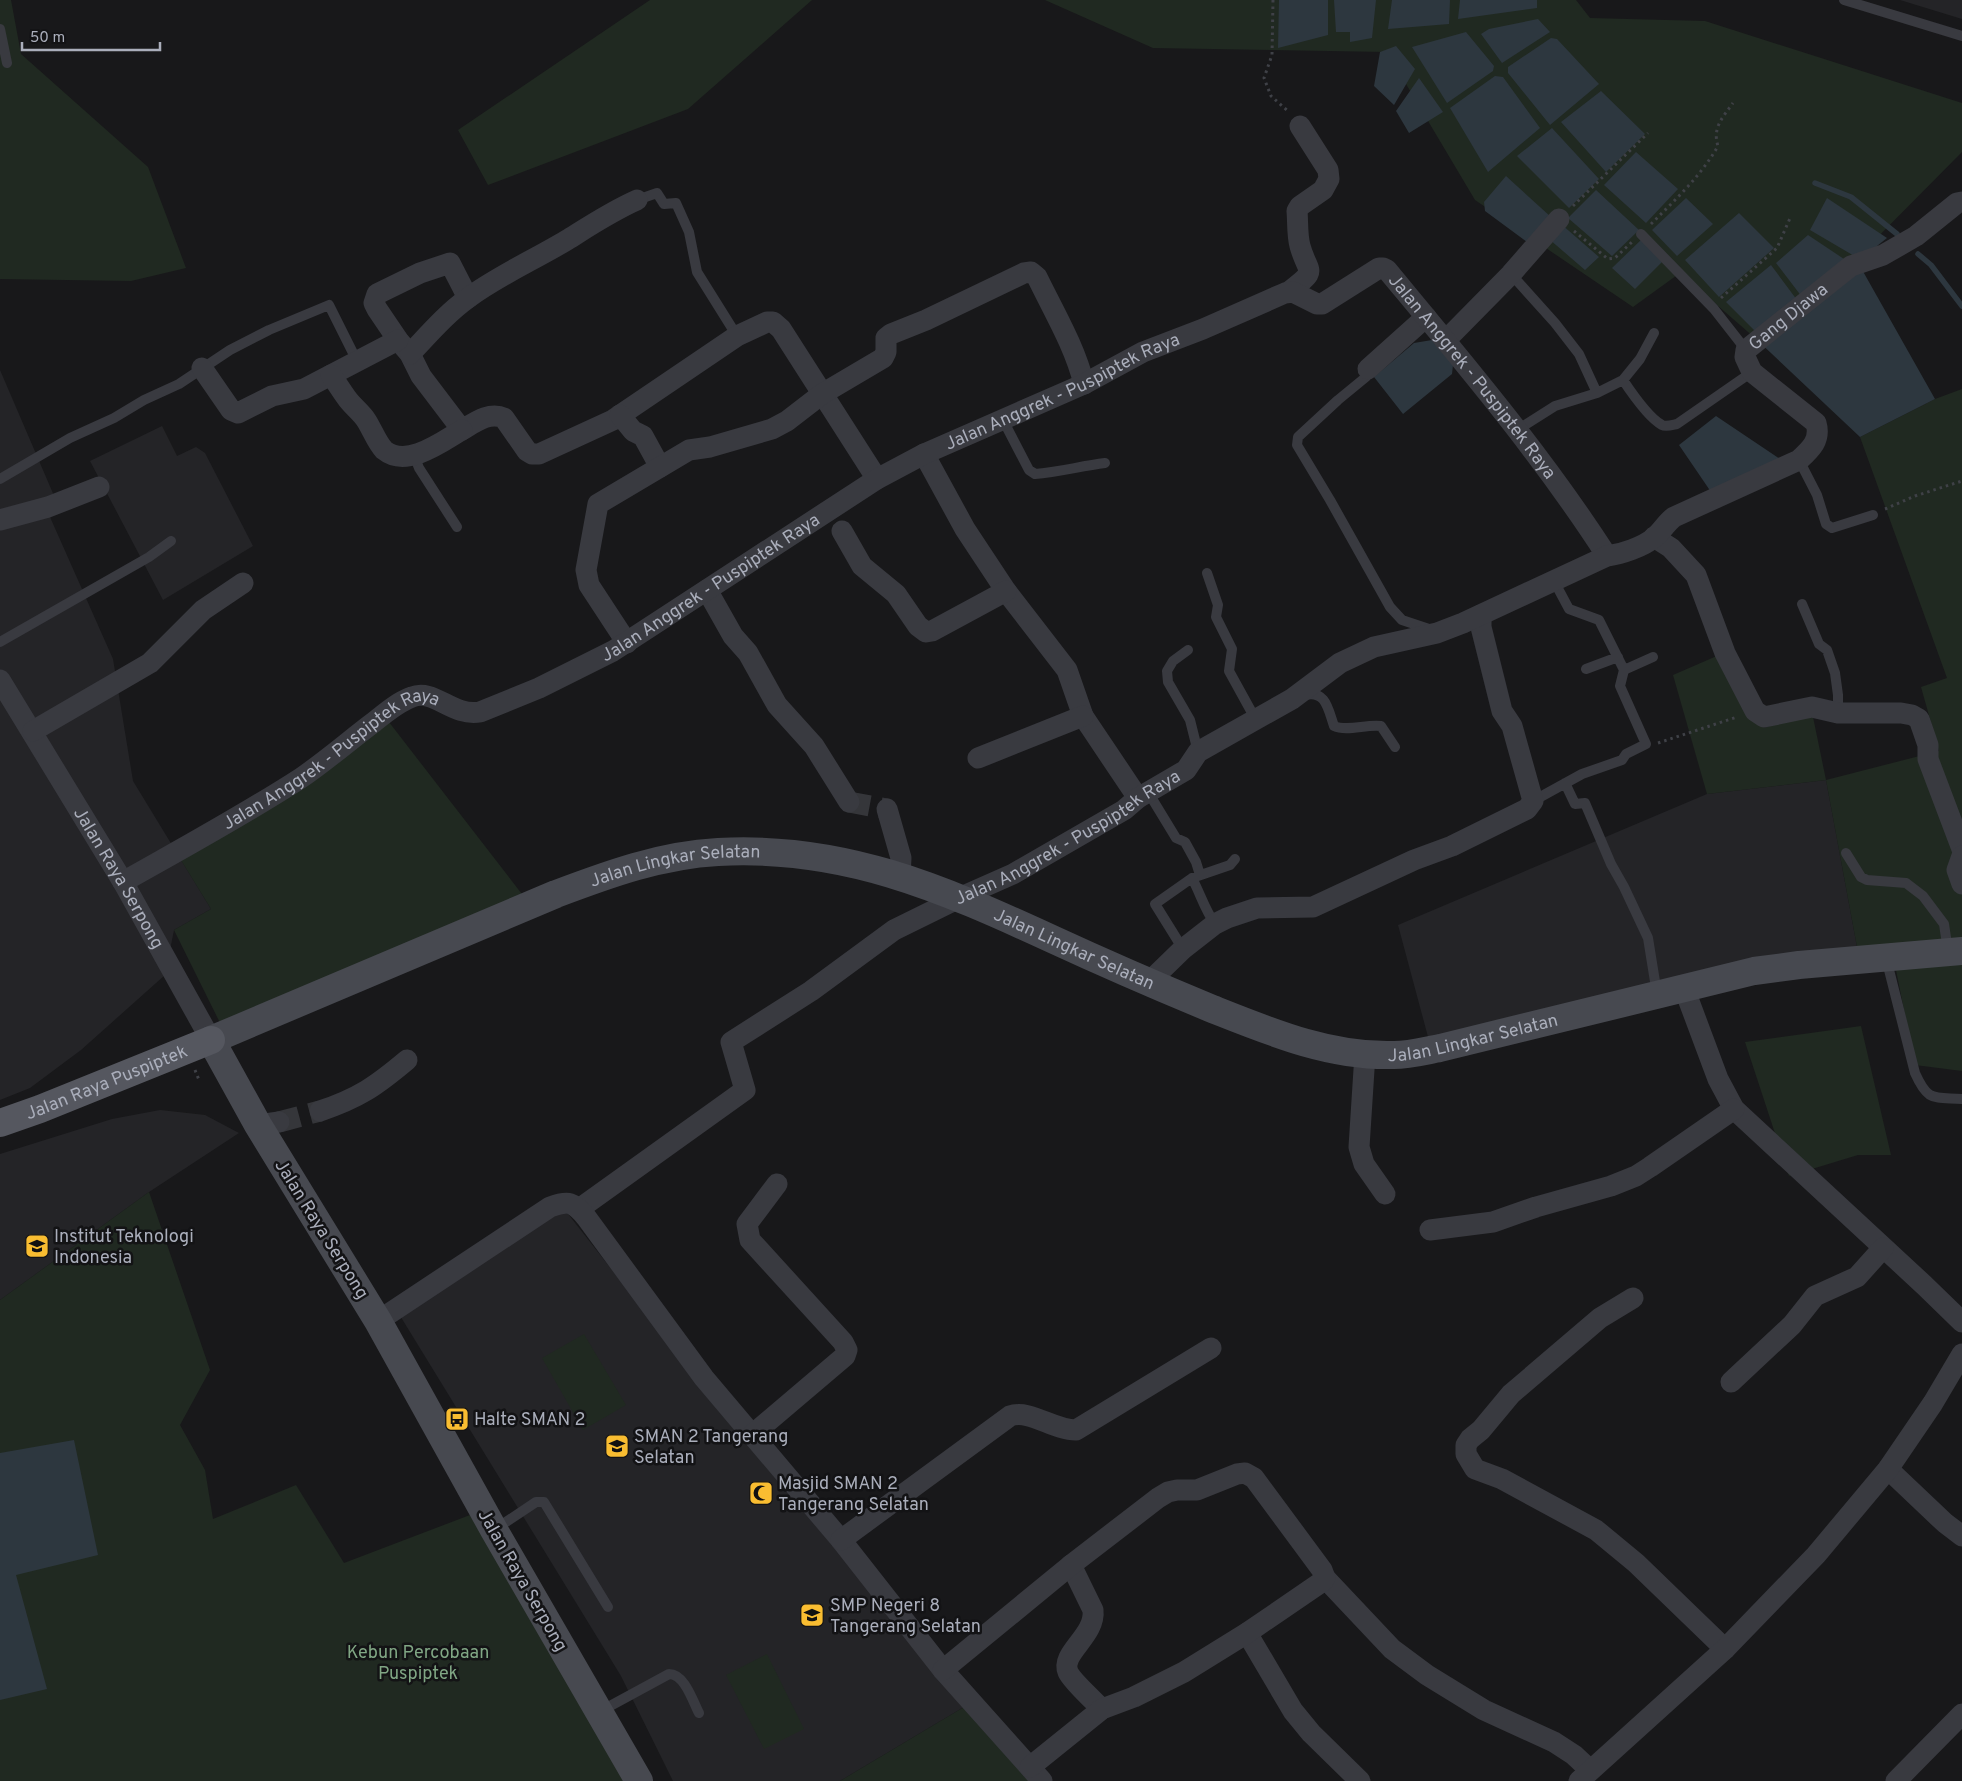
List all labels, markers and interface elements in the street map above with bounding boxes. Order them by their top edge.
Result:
scale bar [22,20,160,52]
text: 50 m [30,29,65,48]
street label: Jalan Anggrek - Puspiptek Raya [1382,270,1560,484]
street label: Gang Djawa [1745,279,1833,356]
street label: Jalan Anggrek - Puspiptek Raya [942,329,1183,456]
street label: Jalan Anggrek - Puspiptek Raya [598,509,825,668]
street label: Jalan Anggrek - Puspiptek Raya [219,685,443,836]
street label: Jalan Anggrek - Puspiptek Raya [951,766,1185,911]
street label: Jalan Raya Serpong [67,804,168,954]
street label: Jalan Lingkar Selatan [587,841,761,894]
street label: Jalan Lingkar Selatan [990,904,1158,996]
street label: Jalan Lingkar Selatan [1387,1009,1561,1068]
street label: Jalan Raya Puspiptek [23,1041,191,1126]
street label: Jalan Raya Serpong [268,1156,373,1304]
place label: Institut Teknologi Indonesia [54,1226,194,1270]
school or university icon: Institut Teknologi Indonesia [24,1233,50,1259]
bus stop icon: Halte SMAN 2 [444,1406,470,1432]
place label: Halte SMAN 2 [474,1409,586,1432]
place label: SMAN 2 Tangerang Selatan [634,1426,788,1470]
school or university icon: SMAN 2 Tangerang Selatan [604,1433,630,1459]
place label: Masjid SMAN 2 Tangerang Selatan [778,1473,929,1517]
mosque icon: Masjid SMAN 2 Tangerang Selatan [748,1480,774,1506]
street label: Jalan Raya Serpong [472,1506,572,1656]
place label: SMP Negeri 8 Tangerang Selatan [830,1595,981,1639]
school or university icon: SMP Negeri 8 Tangerang Selatan [799,1602,825,1628]
park label: Kebun Percobaan Puspiptek [347,1642,489,1686]

